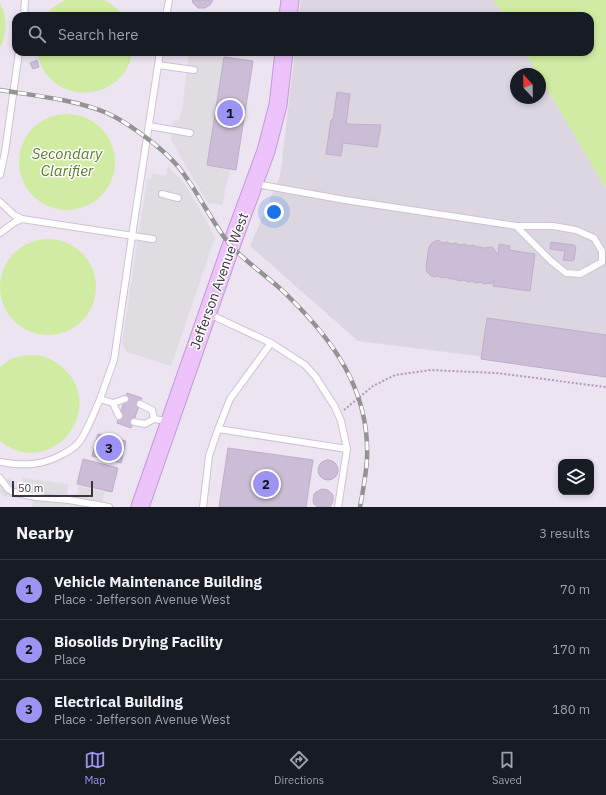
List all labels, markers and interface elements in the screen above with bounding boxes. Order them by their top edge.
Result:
search box [12,12,594,56]
icon: search [26,23,48,45]
text: Search here [58,25,138,44]
north arrow [510,68,546,104]
pin: 1 [217,98,243,128]
water label: Secondary Clarifier [32,144,103,180]
your location [264,202,284,222]
street label: Jefferson Avenue West [186,210,252,352]
pin: 3 [96,433,122,463]
map controls [558,459,594,495]
button: layers [558,459,594,495]
pin: 2 [253,469,279,499]
scale bar [12,479,93,498]
text: 50 m [18,481,43,495]
text: Nearby [16,522,74,544]
text: 3 results [539,525,590,542]
text: Vehicle Maintenance Building [54,572,262,591]
text: 1 [25,581,33,598]
text: 70 m [560,581,590,598]
text: Place · Jefferson Avenue West [54,591,230,608]
text: Biosolids Drying Facility [54,632,223,651]
text: 2 [25,641,33,658]
text: 170 m [552,641,590,658]
text: Place [54,651,86,668]
text: Electrical Building [54,692,183,711]
text: 3 [25,701,33,718]
text: 180 m [552,701,590,718]
text: Place · Jefferson Avenue West [54,711,230,728]
tab: Map [84,749,106,787]
tab: Directions [274,749,324,787]
tab: Saved [492,749,522,787]

